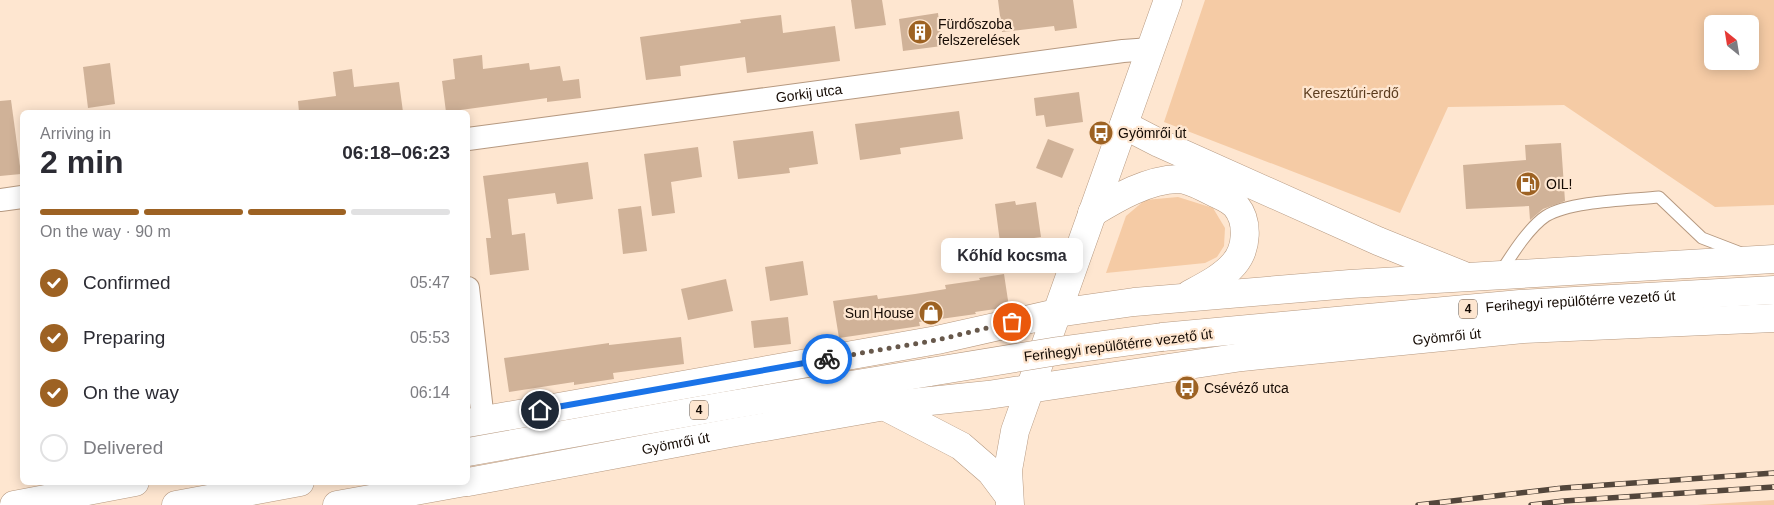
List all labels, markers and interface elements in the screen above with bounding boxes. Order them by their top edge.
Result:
north arrow [1704,15,1759,70]
map controls [1704,15,1759,70]
place label: Fürdőszoba felszerelések [938,16,1021,48]
building icon: Fürdőszoba felszerelések [907,19,933,45]
street label: Gorkij utca [775,81,843,106]
park label: Keresztúri-erdő [1303,85,1399,101]
bus stop icon: Gyömrői út [1088,120,1114,146]
text: Arriving in [40,125,111,142]
place label: Gyömrői út [1118,125,1187,141]
text: 06:18–06:23 [342,142,450,163]
text: 2 min [40,144,124,180]
fuel station icon: OIL! [1515,171,1541,197]
place label: OIL! [1546,176,1572,192]
text: On the way · 90 m [40,223,171,240]
callout: Kőhíd kocsma [941,237,1083,272]
text: Kőhíd kocsma [957,247,1067,264]
icon: check [40,269,68,297]
text: Confirmed [83,272,171,293]
text: 05:47 [410,274,450,291]
street label: Ferihegyi repülőtérre vezető út [1485,287,1676,315]
shop icon: Sun House [918,300,944,326]
road number: 4 [1459,300,1477,318]
pin [991,301,1033,343]
place label: Sun House [845,305,914,321]
icon: bag [998,308,1026,336]
icon: check [40,324,68,352]
street label: Ferihegyi repülőtérre vezető út [1023,325,1213,365]
street label: Gyömrői út [1412,325,1482,348]
text: Preparing [83,327,165,348]
text: 05:53 [410,329,450,346]
courier [802,334,852,384]
icon: bike [813,345,841,373]
bus stop icon: Csévéző utca [1174,375,1200,401]
icon: check [40,379,68,407]
place label: Csévéző utca [1204,380,1289,396]
text: On the way [83,382,179,403]
text: 06:14 [410,384,450,401]
pin [519,389,561,431]
icon: home [526,396,554,424]
road number: 4 [690,400,708,420]
street label: Gyömrői út [640,429,711,457]
text: Delivered [83,437,163,458]

